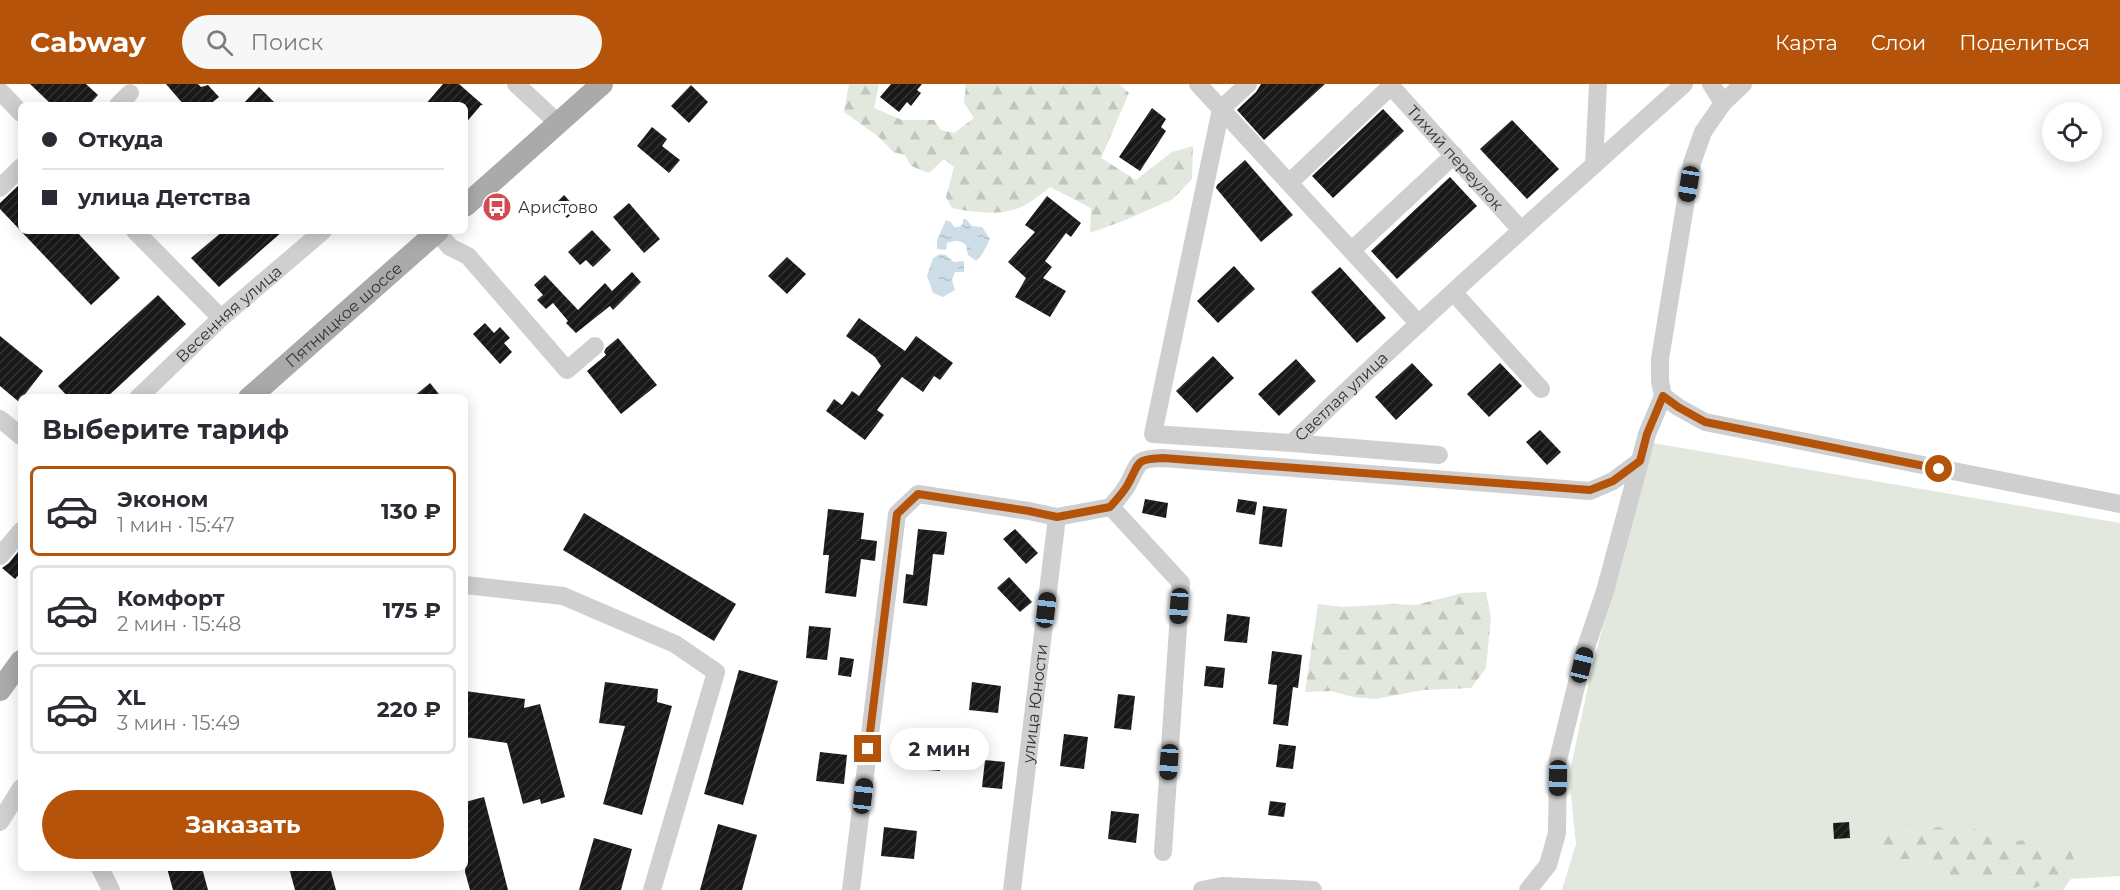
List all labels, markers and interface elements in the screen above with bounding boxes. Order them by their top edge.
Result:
search box [182,15,602,69]
text: Cabway [30,25,146,59]
icon: search [203,26,236,59]
text: Поиск [251,29,323,56]
text: Карта [1775,30,1838,55]
text: Слои [1871,30,1926,55]
text: Поделиться [1959,30,2090,55]
street label: Тихий переулок [1403,101,1508,214]
map controls [2042,102,2102,162]
button: locate [2042,102,2102,162]
text: Откуда [78,126,163,153]
car [1677,165,1701,203]
text: улица Детства [78,184,251,211]
bus stop icon: Аристово [481,191,513,223]
place label: Аристово [518,198,598,217]
street label: Пятницкое шоссе [281,258,406,371]
street label: Весенняя улица [172,261,285,366]
street label: Светлая улица [1291,348,1392,445]
text: Выберите тариф [42,413,289,446]
route start [1925,455,1952,482]
icon: car [45,484,99,538]
text: Эконом [117,486,208,513]
text: 130 ₽ [381,498,441,525]
text: 1 мин · 15:47 [117,513,235,537]
icon: car [45,583,99,637]
text: Комфорт [117,585,225,612]
car [1169,587,1189,625]
car [1035,591,1057,629]
text: 175 ₽ [383,597,441,624]
text: 2 мин · 15:48 [117,612,241,636]
street label: улица Юности [1018,643,1051,765]
car [1569,645,1595,685]
icon: car [45,682,99,736]
text: XL [117,684,146,711]
text: 220 ₽ [377,696,441,723]
text: 3 мин · 15:49 [117,711,240,735]
callout: 2 мин [889,728,988,770]
route end [854,735,881,762]
text: 2 мин [909,737,970,761]
car [1159,743,1179,781]
car [1549,760,1567,796]
car [852,777,874,815]
button: Заказать [42,790,444,859]

